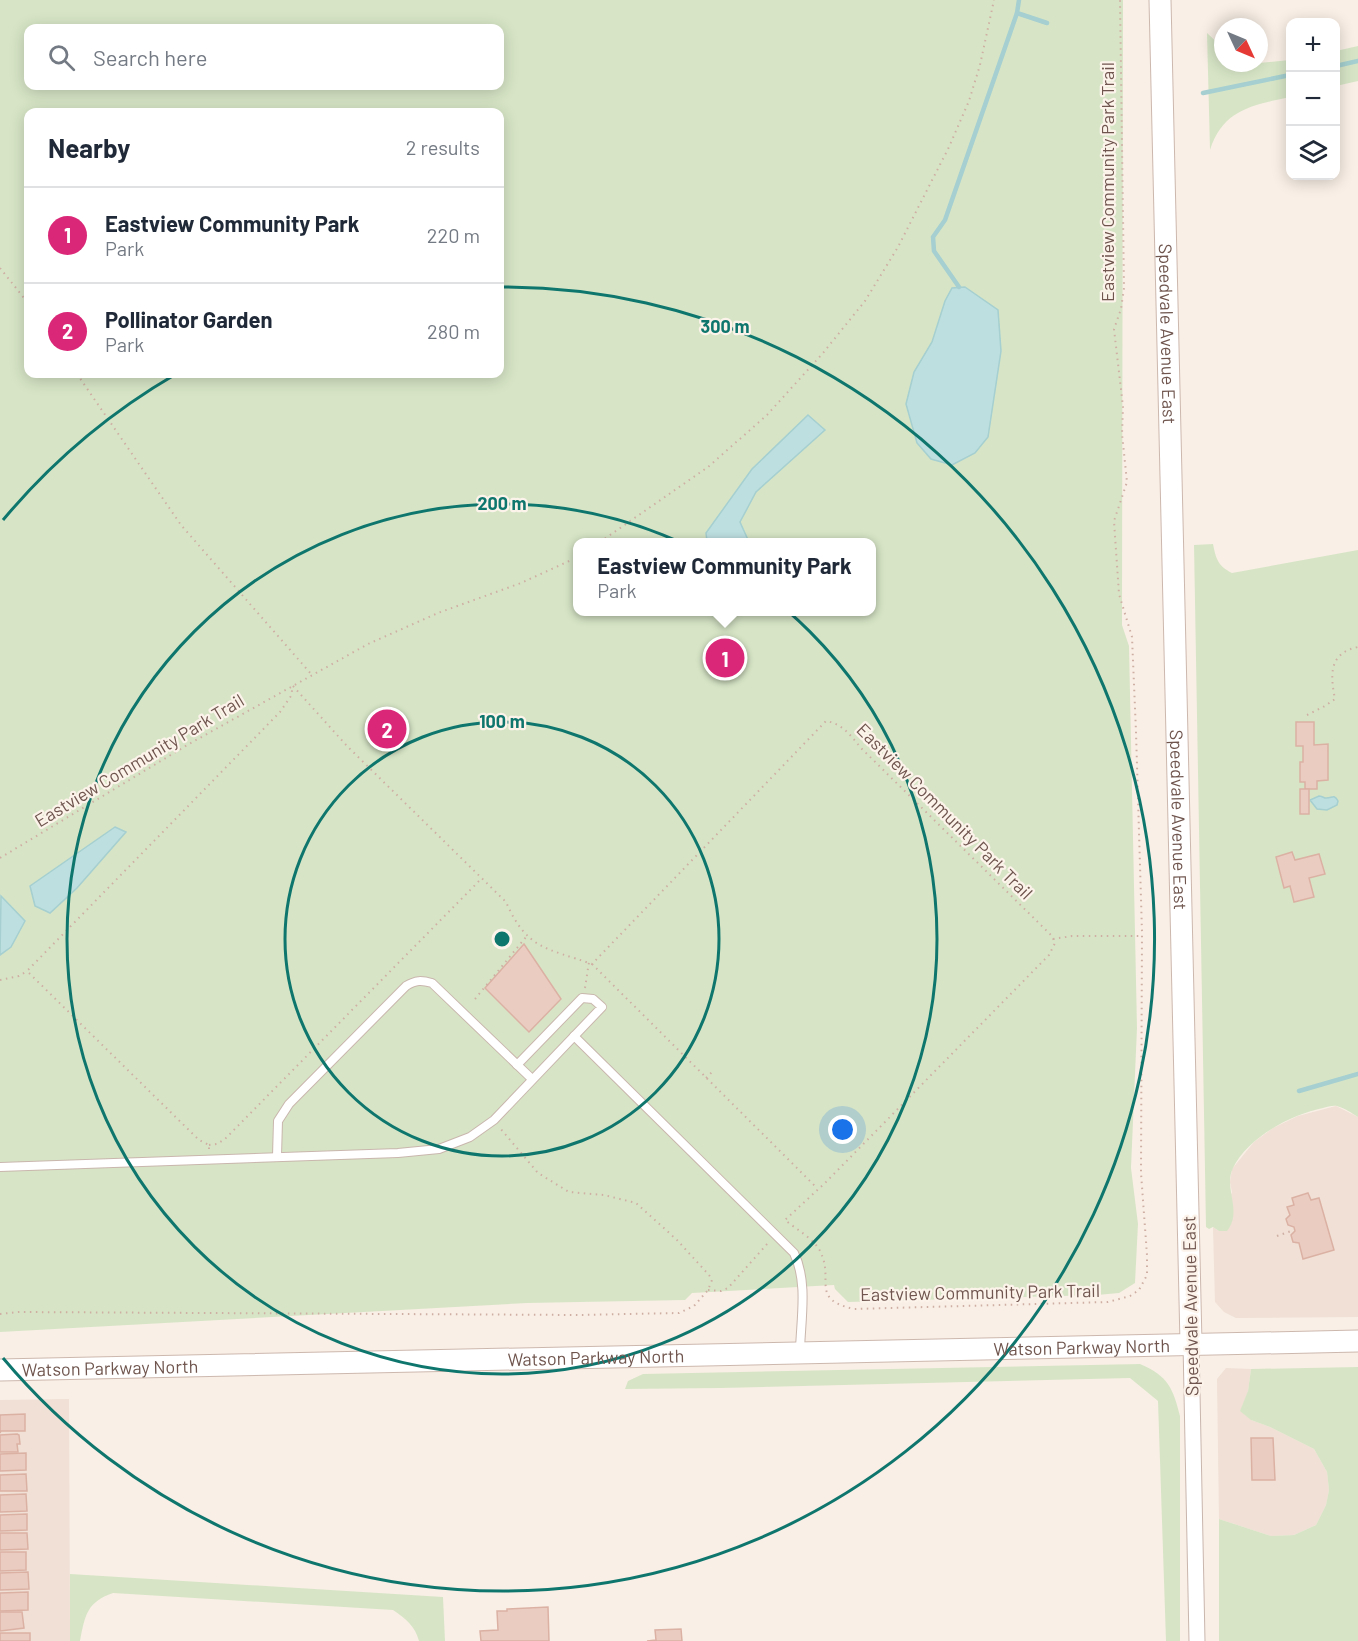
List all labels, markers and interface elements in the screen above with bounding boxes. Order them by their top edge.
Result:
north arrow [1214,18,1268,72]
map controls [1286,18,1340,180]
button: + [1286,18,1340,72]
search box [24,24,504,90]
icon: search [45,41,78,74]
text: Search here [93,44,207,70]
street label: Eastview Community Park Trail [1096,62,1118,302]
button: − [1286,72,1340,126]
button: layers [1286,126,1340,180]
text: Nearby [48,132,130,163]
text: 2 results [406,135,480,159]
text: Eastview Community Park [105,210,360,236]
text: 1 [64,223,71,247]
text: 220 m [427,223,480,247]
text: Park [105,236,144,260]
street label: Speedvale Avenue East [1155,243,1181,424]
text: Pollinator Garden [105,306,272,332]
text: 300 m [701,315,749,337]
text: 2 [62,319,73,343]
text: 280 m [427,319,480,343]
text: Park [105,332,144,356]
text: 200 m [477,492,527,514]
popup [573,538,876,616]
text: Eastview Community Park [597,552,852,578]
text: Park [597,578,637,602]
pin: 1 [706,636,744,680]
street label: Eastview Community Park Trail [30,689,248,831]
pin: 2 [368,706,406,752]
text: 100 m [479,710,525,732]
street label: Eastview Community Park Trail [852,718,1038,904]
street label: Speedvale Avenue East [1166,729,1192,910]
centre of rings [492,929,512,949]
your location [828,1115,857,1144]
street label: Speedvale Avenue East [1177,1216,1203,1396]
street label: Eastview Community Park Trail [860,1279,1100,1305]
street label: Watson Parkway North [993,1334,1170,1360]
street label: Watson Parkway North [507,1344,684,1370]
street label: Watson Parkway North [21,1355,199,1381]

